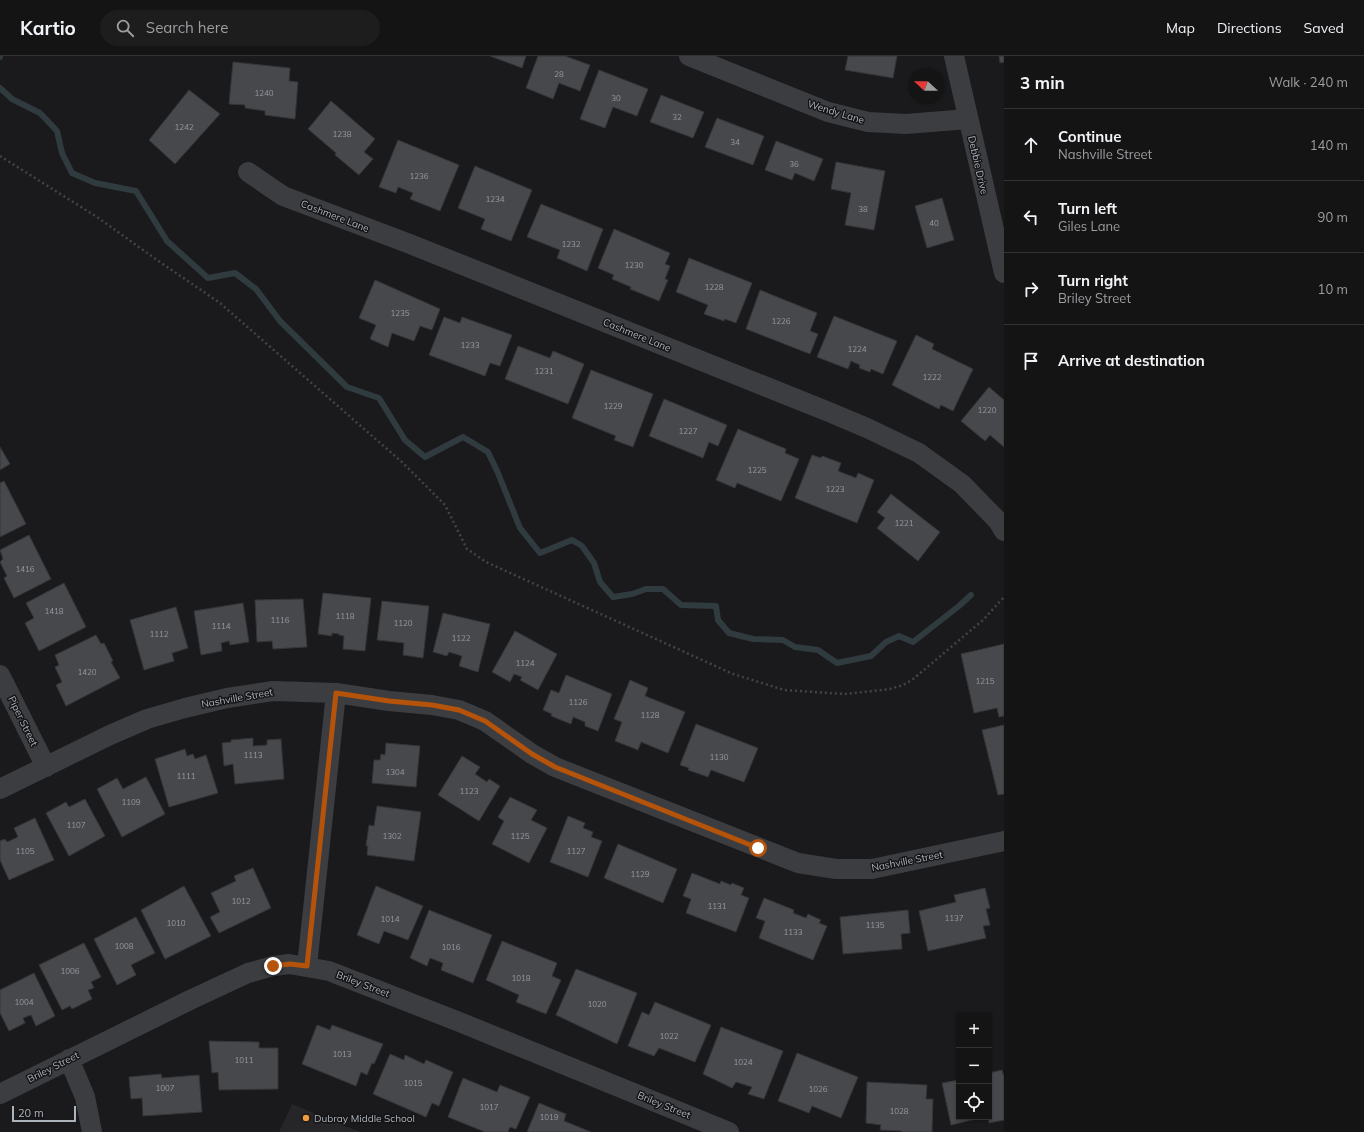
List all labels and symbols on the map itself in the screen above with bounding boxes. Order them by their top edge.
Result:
north arrow [908,68,944,104]
house number: 28 [554,69,564,79]
house number: 1240 [254,88,274,98]
house number: 30 [611,93,621,103]
street label: Wendy Lane [806,97,866,127]
house number: 32 [672,112,682,122]
house number: 1242 [174,122,194,132]
house number: 1238 [332,129,352,139]
street label: Debbie Drive [965,135,991,195]
house number: 34 [730,137,740,147]
house number: 36 [789,159,799,169]
house number: 1236 [409,171,429,181]
house number: 1234 [485,194,505,204]
street label: Cashmere Lane [299,197,371,235]
house number: 38 [858,204,868,214]
house number: 40 [929,218,939,228]
house number: 1232 [561,239,581,249]
house number: 1230 [624,260,644,270]
house number: 1228 [704,282,724,292]
house number: 1235 [390,308,410,318]
street label: Cashmere Lane [601,315,673,355]
house number: 1226 [771,316,791,326]
house number: 1233 [460,340,480,350]
house number: 1224 [847,344,867,354]
house number: 1231 [534,366,554,376]
house number: 1222 [922,372,942,382]
house number: 1229 [603,401,623,411]
house number: 1220 [977,405,997,415]
house number: 1227 [678,426,698,436]
house number: 1225 [747,465,767,475]
house number: 1223 [825,484,845,494]
house number: 1221 [894,518,914,528]
house number: 1416 [15,564,35,574]
house number: 1418 [44,606,64,616]
house number: 1118 [335,611,355,621]
house number: 1116 [270,615,290,625]
house number: 1120 [393,618,413,628]
house number: 1114 [211,621,231,631]
house number: 1112 [149,629,169,639]
house number: 1122 [451,633,471,643]
house number: 1124 [515,658,535,668]
house number: 1420 [77,667,97,677]
house number: 1215 [975,676,995,686]
street label: Nashville Street [200,685,274,711]
street label: Piper Street [5,694,41,749]
house number: 1126 [568,697,588,707]
house number: 1128 [640,710,660,720]
house number: 1113 [243,750,263,760]
house number: 1130 [709,752,729,762]
house number: 1304 [385,767,405,777]
house number: 1111 [176,771,196,781]
house number: 1123 [459,786,479,796]
house number: 1109 [121,797,141,807]
house number: 1107 [66,820,86,830]
house number: 1302 [382,831,402,841]
house number: 1125 [510,831,530,841]
route start [749,839,767,857]
house number: 1105 [15,846,35,856]
house number: 1127 [566,846,586,856]
street label: Nashville Street [870,848,944,874]
house number: 1129 [630,869,650,879]
house number: 1012 [231,896,251,906]
house number: 1131 [707,901,727,911]
house number: 1137 [944,913,964,923]
house number: 1014 [380,914,400,924]
house number: 1010 [166,918,186,928]
house number: 1135 [865,920,885,930]
house number: 1133 [783,927,803,937]
house number: 1008 [114,941,134,951]
house number: 1016 [441,942,461,952]
route end [264,957,282,975]
house number: 1006 [60,966,80,976]
street label: Briley Street [334,968,392,1000]
house number: 1018 [511,973,531,983]
house number: 1004 [14,997,34,1007]
house number: 1020 [587,999,607,1009]
house number: 1022 [659,1031,679,1041]
street label: Briley Street [25,1048,81,1086]
house number: 1013 [332,1049,352,1059]
house number: 1011 [234,1055,254,1065]
house number: 1024 [733,1057,753,1067]
house number: 1015 [403,1078,423,1088]
house number: 1007 [155,1083,175,1093]
house number: 1026 [808,1084,828,1094]
street label: Briley Street [636,1088,693,1122]
house number: 1017 [479,1102,499,1112]
scale bar [12,1104,76,1123]
house number: 1028 [889,1106,909,1116]
place label: Dubray Middle School [314,1112,415,1125]
house number: 1019 [539,1112,559,1122]
marker: Dubray Middle School [301,1113,311,1123]

